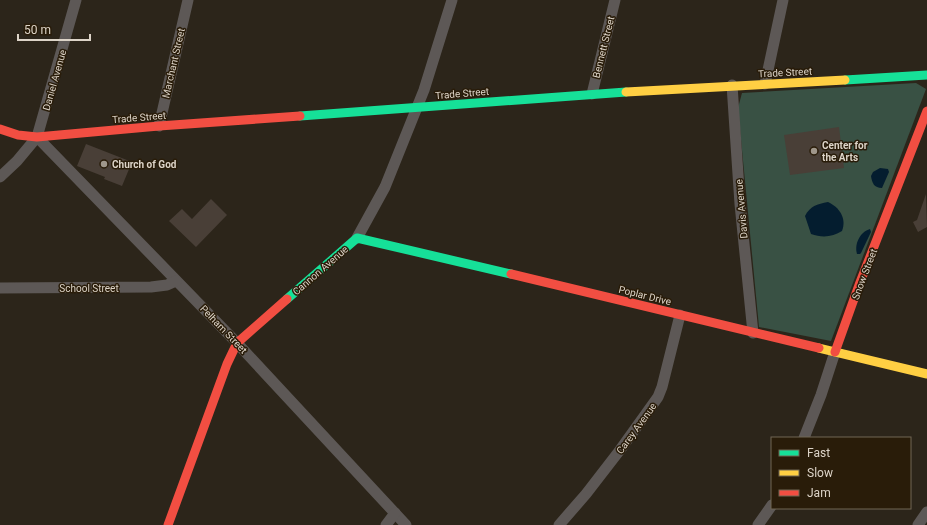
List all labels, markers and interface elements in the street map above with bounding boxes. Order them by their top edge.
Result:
street label: Bennett Street [590,15,616,79]
scale bar [18,16,90,42]
text: 50 m [24,23,51,37]
street label: Marchant Street [160,27,187,99]
street label: Daniel Avenue [41,48,68,112]
street label: Trade Street [758,66,812,79]
street label: Trade Street [435,86,489,101]
street label: Trade Street [112,110,166,125]
place label: Center for the Arts [822,140,868,163]
marker: Center for the Arts [809,146,819,156]
marker: Church of God [99,159,109,169]
place label: Church of God [112,159,177,170]
street label: Davis Avenue [733,179,750,239]
street label: Cannon Avenue [291,243,350,297]
street label: Snow Street [850,247,879,301]
street label: School Street [59,283,119,294]
street label: Poplar Drive [617,284,672,307]
street label: Pelham Street [198,303,249,356]
street label: Carey Avenue [614,401,659,456]
legend [771,437,911,509]
text: Fast [807,446,830,460]
text: Slow [807,466,833,480]
text: Jam [807,486,831,500]

